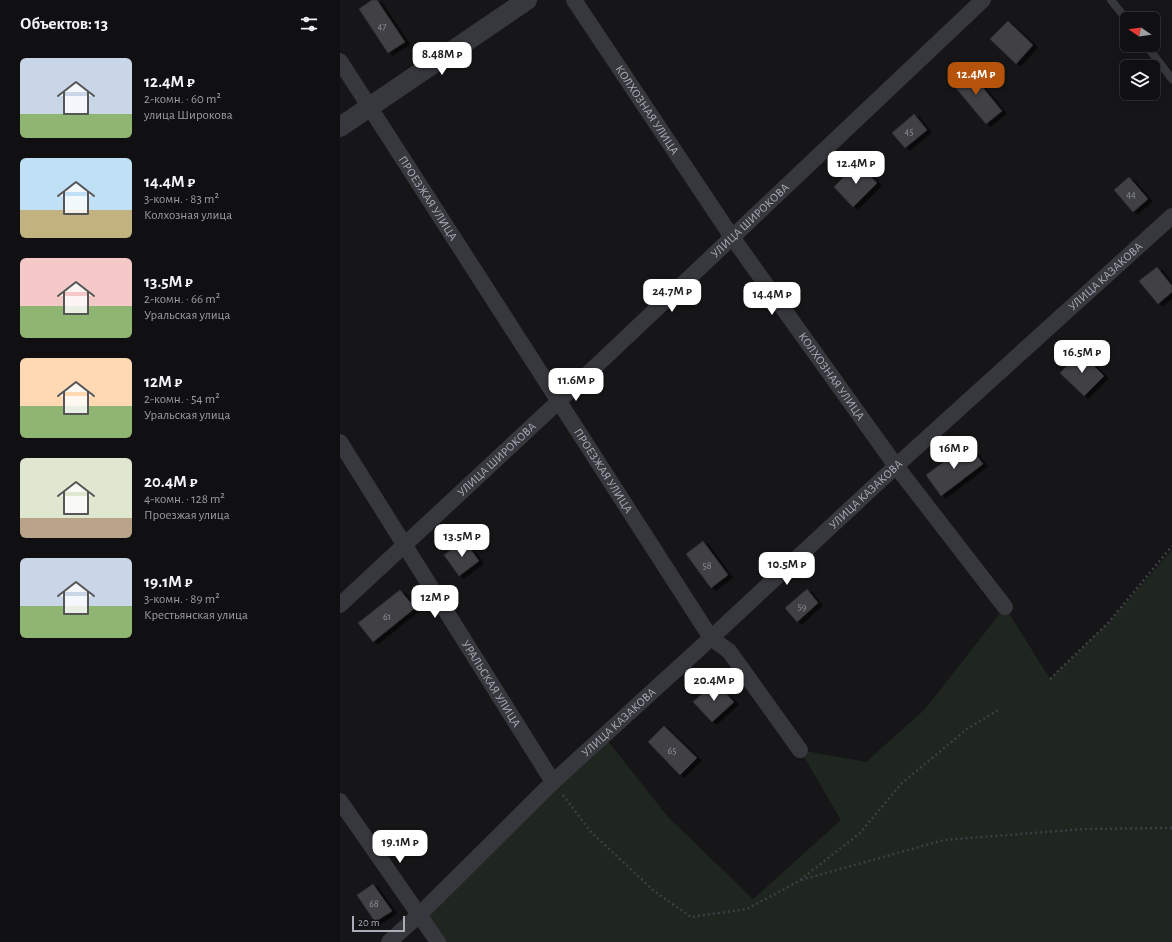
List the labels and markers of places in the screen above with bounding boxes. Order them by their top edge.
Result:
pin: 8.48M ₽ [405,42,479,76]
pin: 12.4M ₽ [939,62,1013,96]
pin: 12.4M ₽ [819,151,893,185]
pin: 24.7M ₽ [635,279,709,313]
pin: 14.4M ₽ [735,282,809,316]
pin: 16.5M ₽ [1045,340,1119,374]
pin: 11.6M ₽ [539,368,613,402]
pin: 16M ₽ [926,436,982,470]
pin: 13.5M ₽ [425,524,499,558]
pin: 10.5M ₽ [750,552,824,586]
pin: 12M ₽ [407,585,463,619]
pin: 20.4M ₽ [677,668,751,702]
pin: 19.1M ₽ [363,830,437,864]

